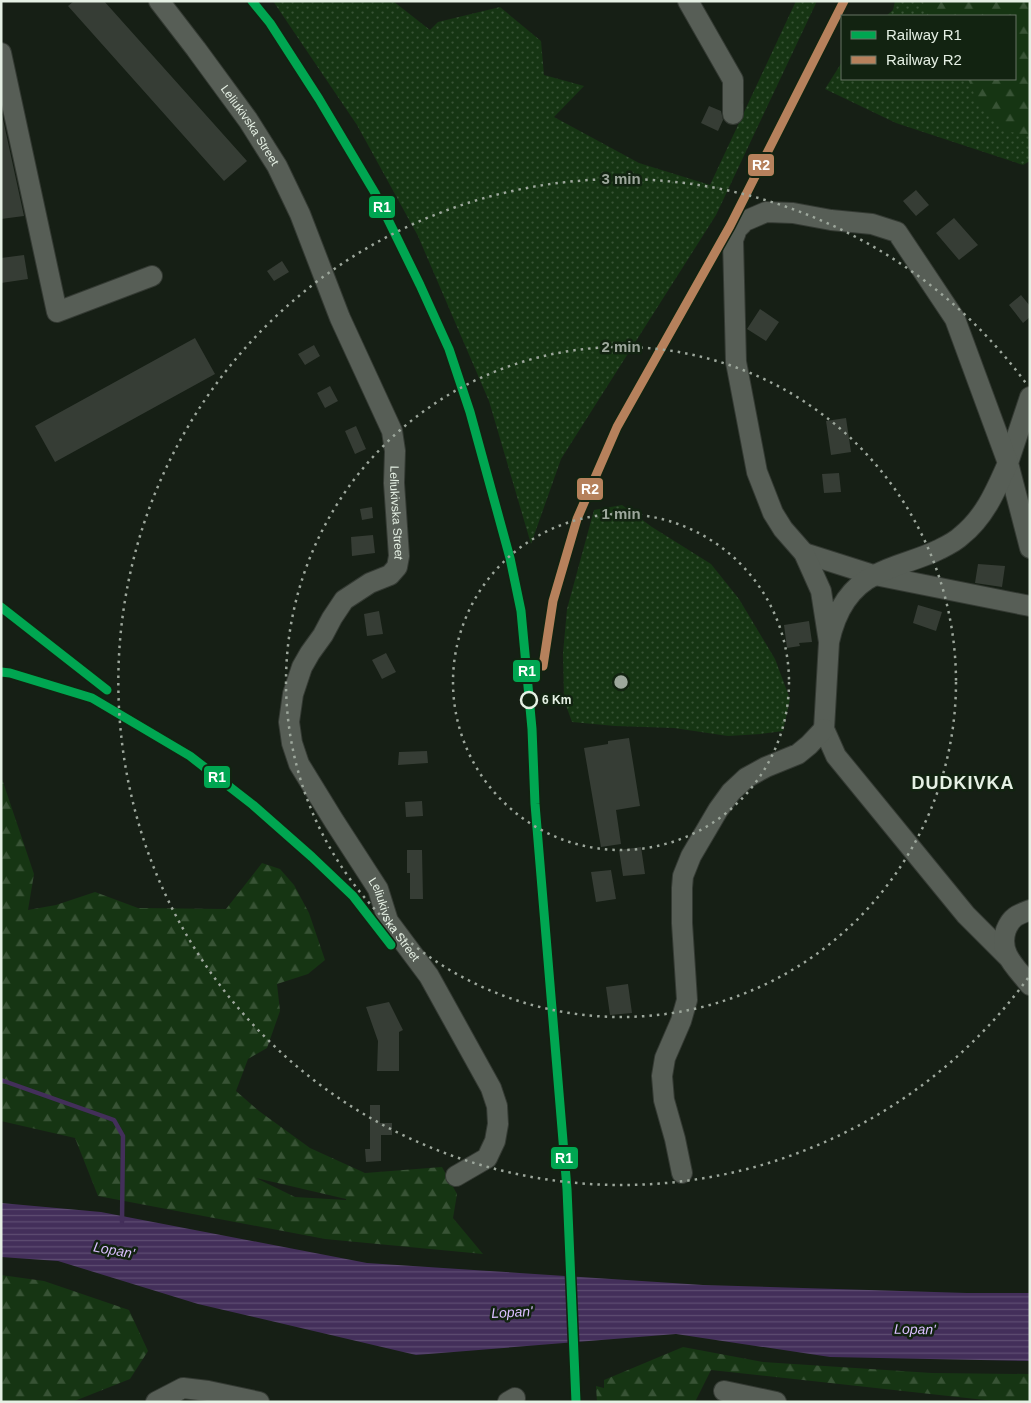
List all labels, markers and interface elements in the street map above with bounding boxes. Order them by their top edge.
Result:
legend [841,15,1016,80]
text: Railway R1 [886,26,962,43]
text: Railway R2 [886,51,962,68]
street label: Leliukivska Street [218,82,282,169]
line badge: R2 [747,153,775,177]
text: R2 [752,157,770,173]
text: 3 min [601,170,641,187]
line badge: R1 [368,195,396,219]
text: R1 [373,199,391,215]
text: 2 min [601,338,641,355]
street label: Leliukivska Street [387,465,406,561]
line badge: R2 [576,477,604,501]
text: R2 [581,481,599,497]
text: 1 min [601,505,641,522]
line badge: R1 [512,659,541,683]
text: R1 [518,663,536,679]
centre of rings [612,673,630,691]
marker: 6 Km [520,691,538,709]
place label: 6 Km [542,693,571,707]
line badge: R1 [203,765,231,789]
text: R1 [208,769,226,785]
district label: DUDKIVKA [911,773,1015,793]
street label: Leliukivska Street [366,875,423,965]
line badge: R1 [550,1146,579,1170]
text: R1 [555,1150,573,1166]
water label: Lopan' [92,1239,137,1262]
water label: Lopan' [491,1303,535,1321]
water label: Lopan' [894,1321,937,1337]

